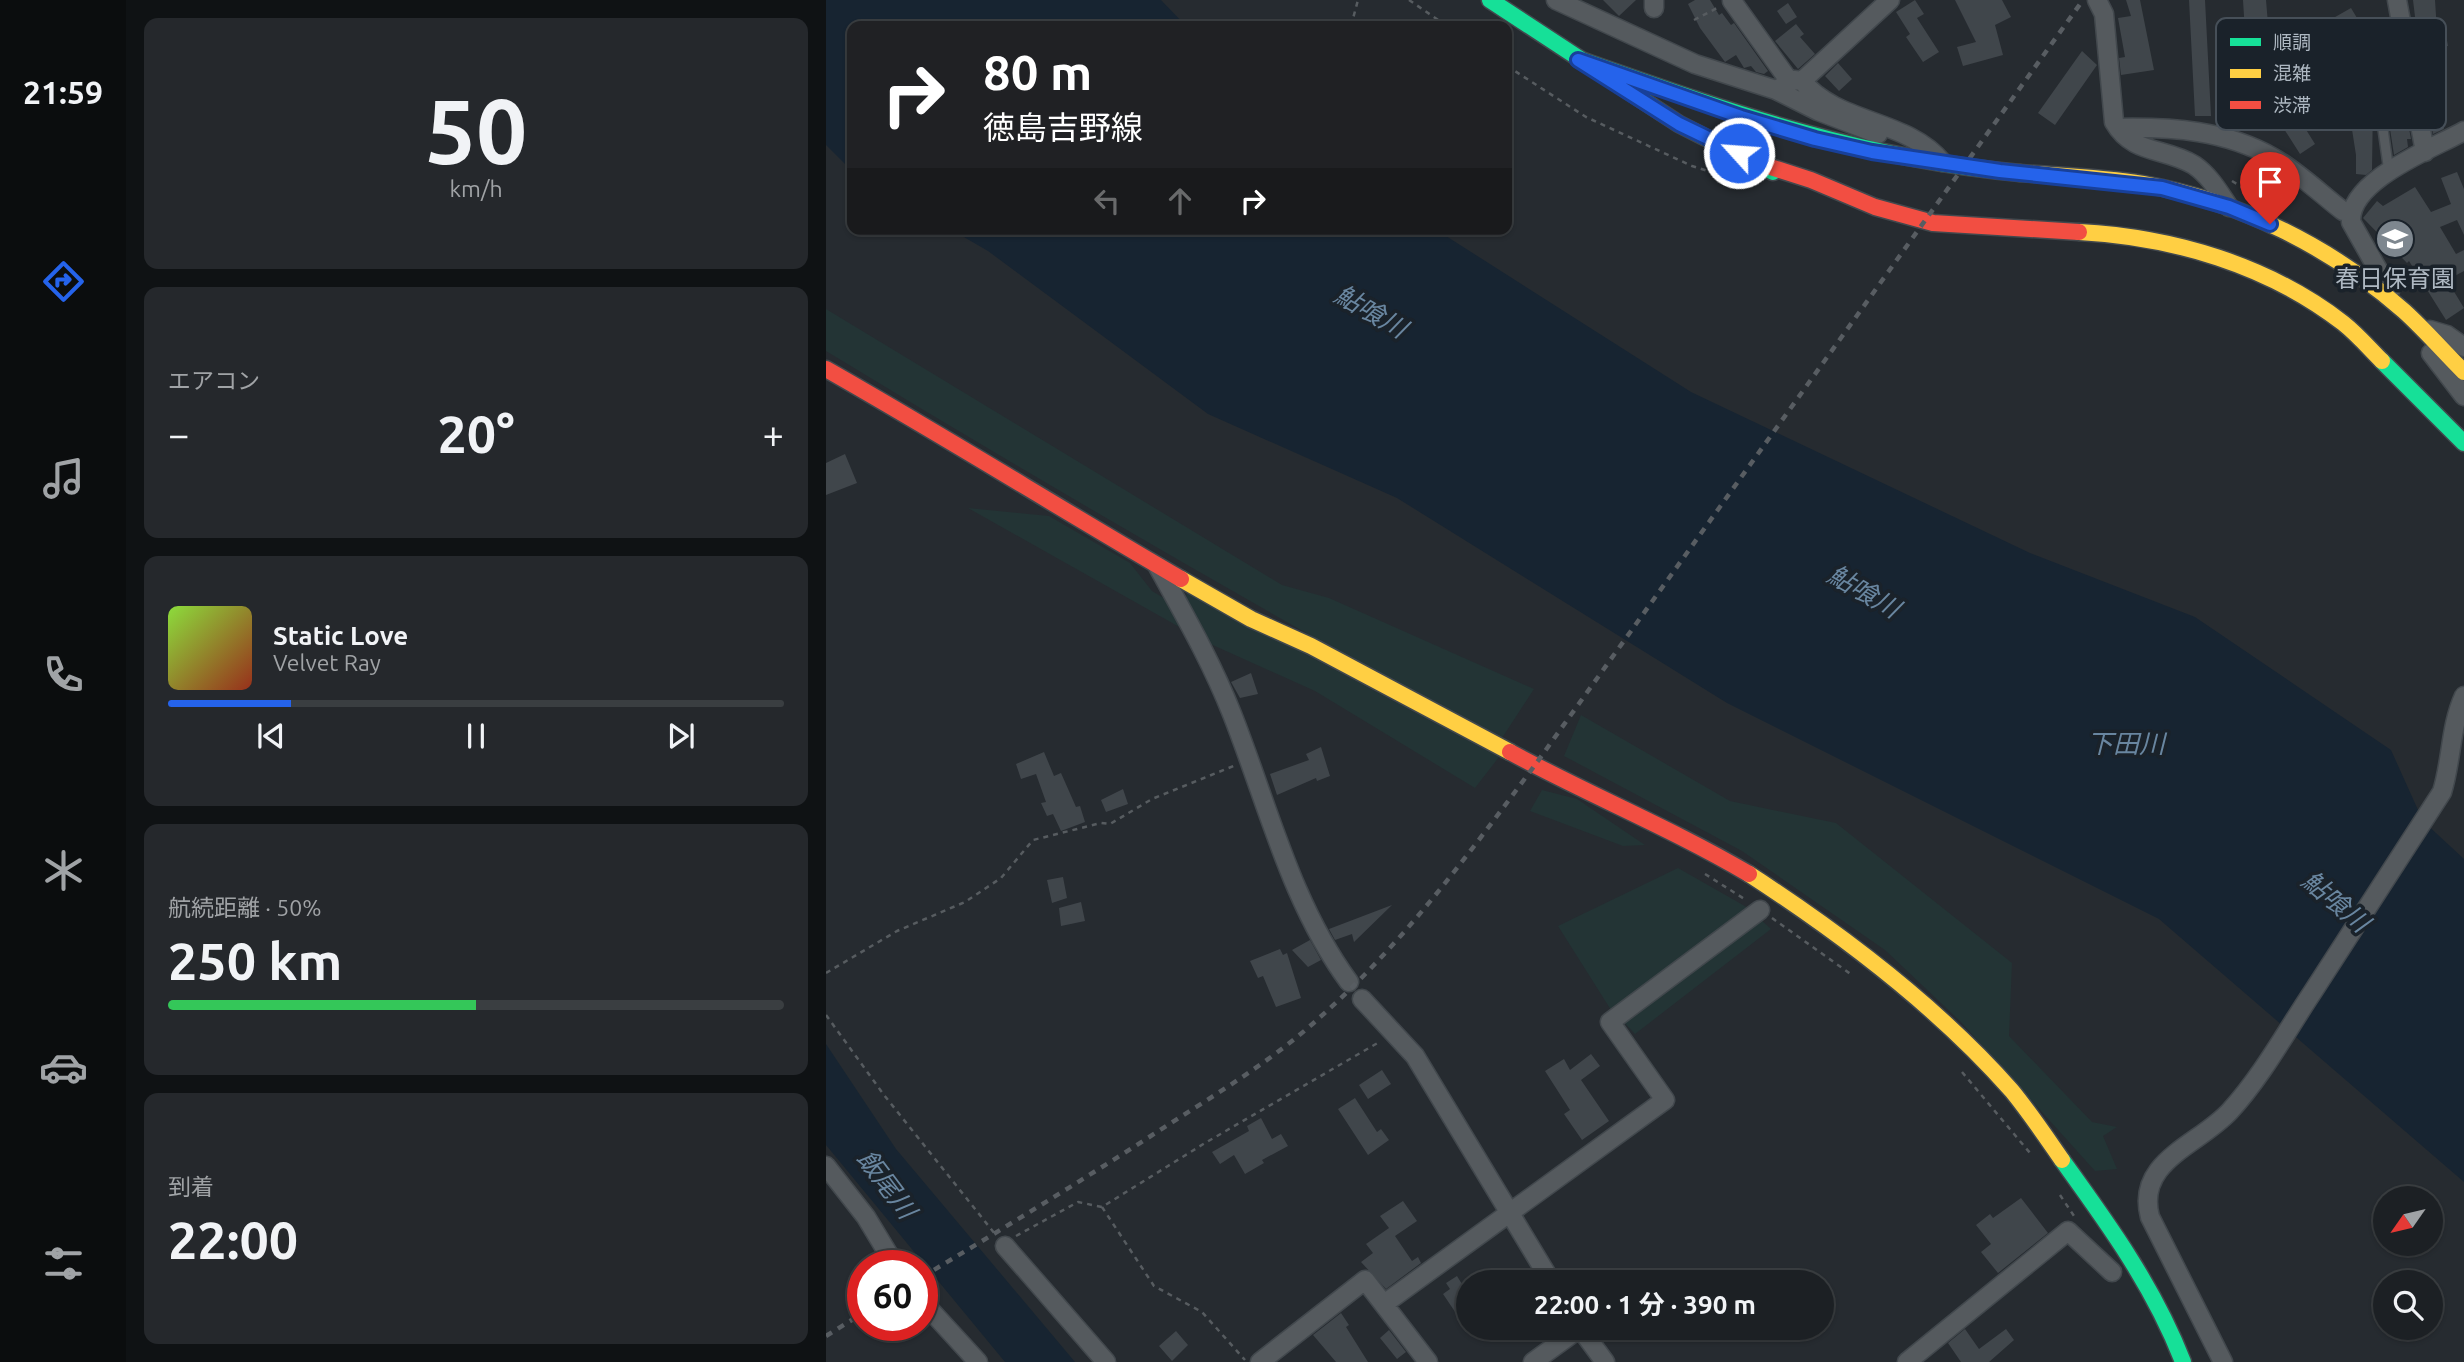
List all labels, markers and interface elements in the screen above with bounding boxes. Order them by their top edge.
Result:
legend [2216,18,2446,130]
text: 順調 [2273,31,2311,53]
text: 80 m [983,44,1092,99]
icon: right [868,49,959,140]
text: 混雑 [2273,62,2311,84]
text: 21:59 [23,74,103,110]
text: 50 [425,79,527,181]
text: 渋滞 [2273,94,2311,116]
text: 徳島吉野線 [983,109,1143,145]
position arrow [1702,116,1776,190]
pin [2240,152,2300,224]
icon: arrive [2251,163,2289,201]
text: km/h [449,176,503,201]
icon: left [1088,182,1126,220]
icon: ahead [1161,182,1199,220]
icon: right [1234,182,1272,220]
school or university icon: 春日保育園 [2374,218,2416,260]
icon: directions [39,257,88,306]
place label: 春日保育園 [2335,265,2455,292]
water label: 鮎喰川 [1330,279,1415,345]
text: エアコン [168,368,260,393]
text: 20° [437,405,515,463]
text: − [168,413,189,455]
text: + [763,413,784,455]
icon: music [39,454,88,503]
water label: 鮎喰川 [1823,559,1908,625]
text: Static Love [273,621,408,650]
icon: phone [39,650,88,699]
text: Velvet Ray [273,650,381,675]
icon: previous [252,717,290,755]
icon: pause [457,717,495,755]
icon: next [662,717,700,755]
water label: 下田川 [2087,729,2168,758]
icon: climate [39,846,88,895]
water label: 鮎喰川 [2297,865,2377,939]
text: 航続距離 · 50% [168,895,321,920]
text: 250 km [168,932,342,990]
icon: car [39,1043,88,1092]
water label: 飯尾川 [852,1144,924,1226]
text: 到着 [168,1174,214,1199]
north arrow [2373,1186,2443,1256]
map controls [2373,1186,2443,1340]
text: 22:00 [168,1211,298,1269]
icon: filters [39,1239,88,1288]
speed limit sign: 60 [847,1250,938,1341]
button: search [2373,1270,2443,1340]
text: 22:00 · 1 分 · 390 m [1534,1290,1756,1319]

